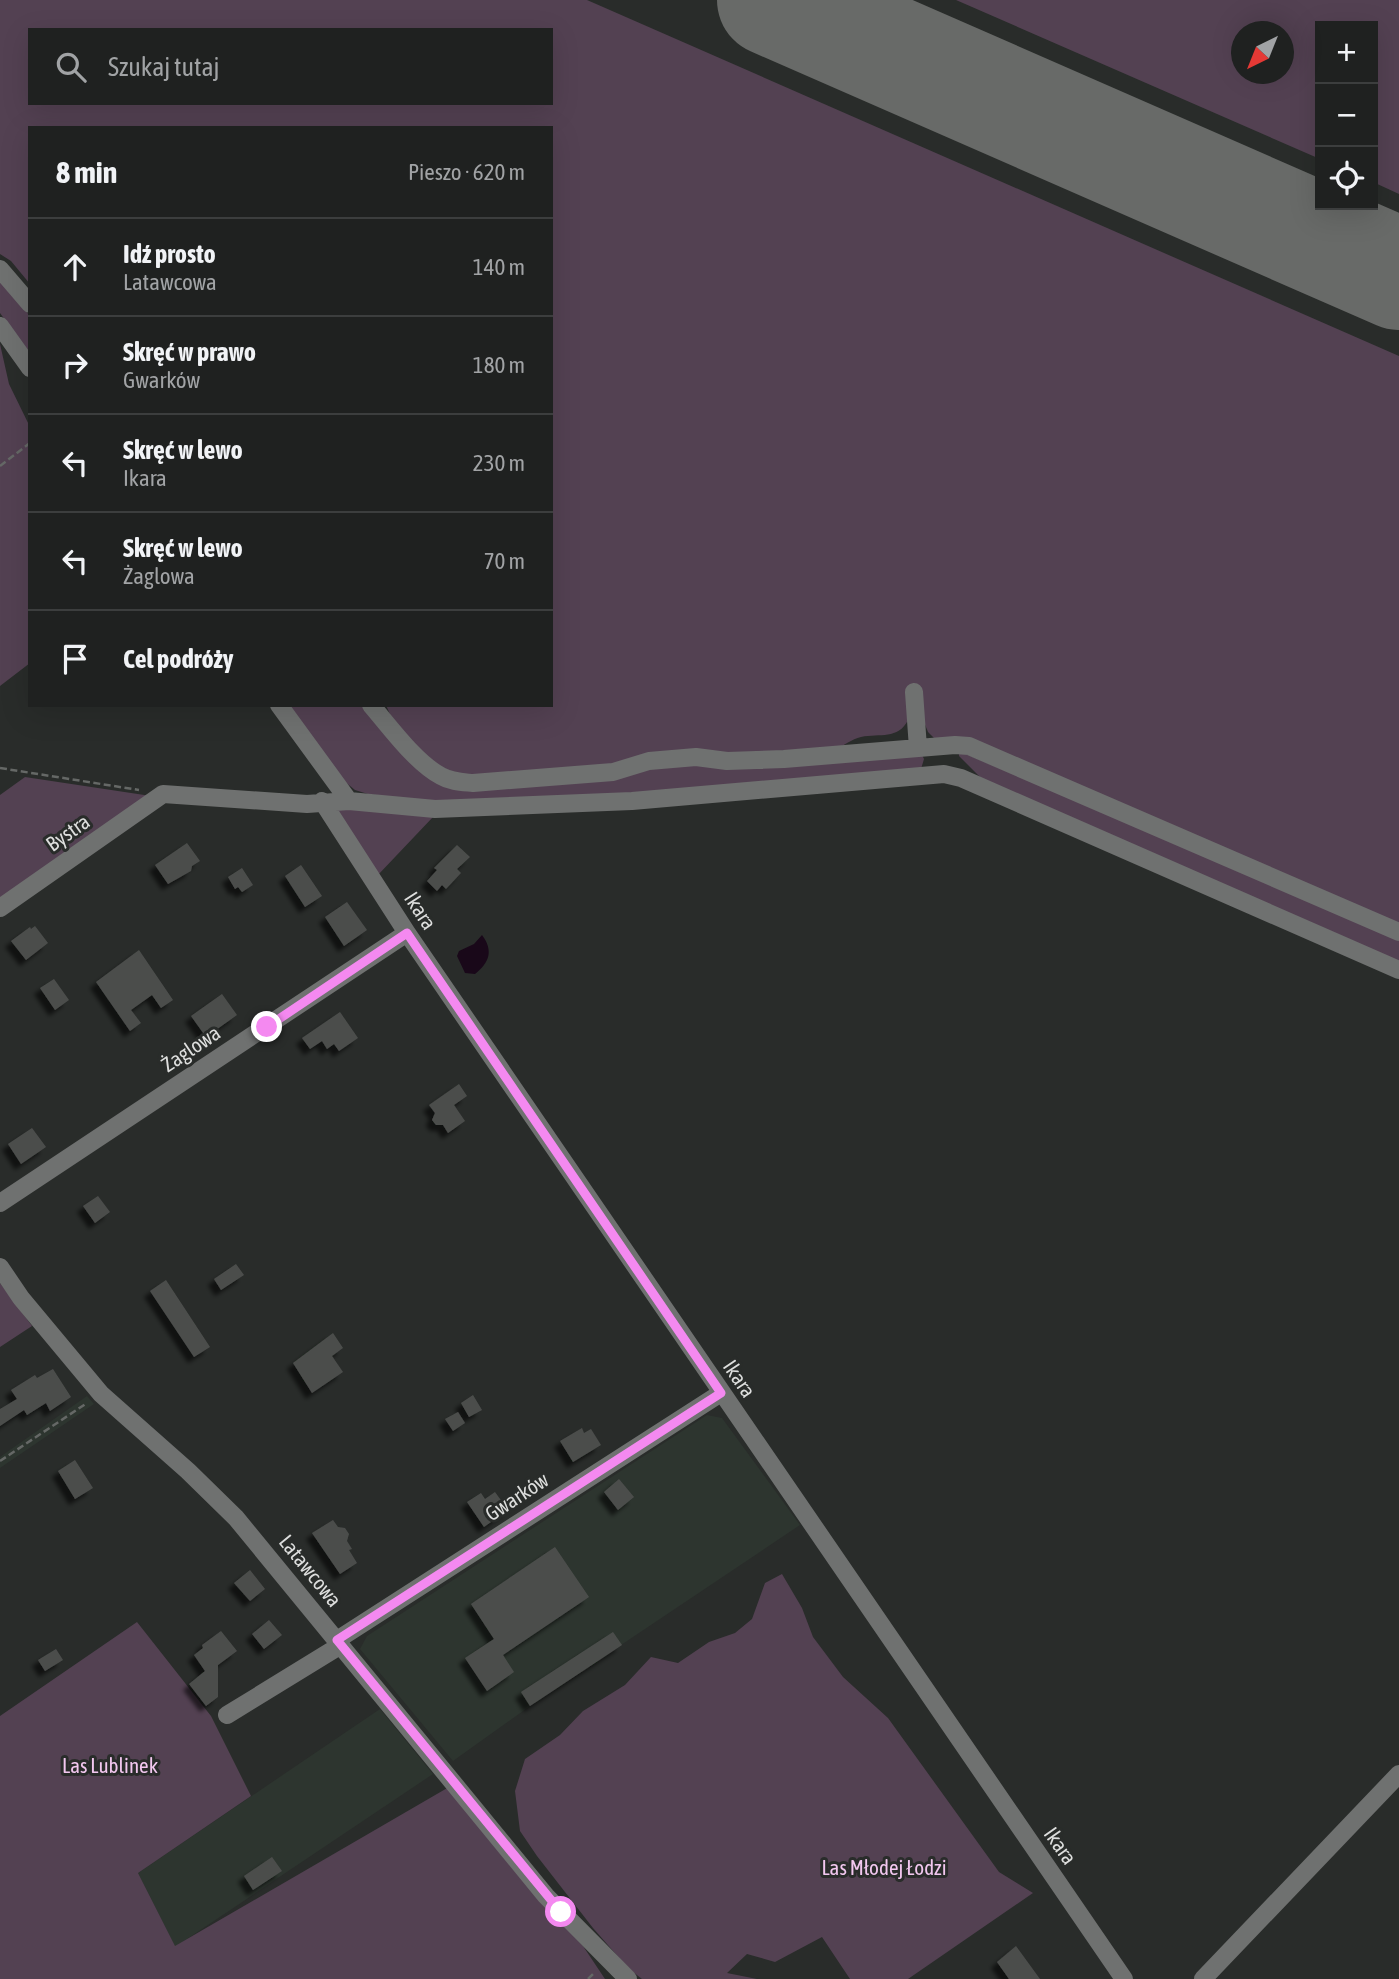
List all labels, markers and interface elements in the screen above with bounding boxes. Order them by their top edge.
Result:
north arrow [1231,21,1294,84]
map controls [1315,21,1378,210]
button: + [1315,21,1378,84]
search box [28,28,553,105]
icon: search [52,48,90,86]
text: Szukaj tutaj [108,52,220,82]
button: − [1315,84,1378,147]
button: locate [1315,147,1378,210]
text: 8 min [56,155,117,189]
text: Pieszo · 620 m [408,159,525,185]
text: Idź prosto [123,239,216,269]
icon: ahead [56,248,94,286]
text: 140 m [473,254,525,280]
text: Latawcowa [123,269,217,295]
text: Skręć w prawo [123,337,256,367]
icon: right [56,346,94,384]
text: 180 m [473,352,525,378]
text: Gwarków [123,367,200,393]
text: Skręć w lewo [123,435,243,465]
icon: left [56,444,94,482]
text: 230 m [473,450,525,476]
text: Ikara [123,465,167,491]
text: Skręć w lewo [123,533,243,563]
icon: left [56,542,94,580]
text: 70 m [484,548,525,574]
text: Żaglowa [123,563,195,589]
icon: arrive [56,640,94,678]
text: Cel podróży [123,644,234,674]
street label: Bystra [41,809,94,856]
street label: Ikara [400,887,442,934]
route end [251,1011,282,1042]
street label: Żaglowa [157,1020,224,1076]
street label: Ikara [719,1355,761,1402]
street label: Gwarków [480,1467,553,1525]
street label: Latawcowa [275,1530,347,1611]
park label: Las Lublinek [62,1753,158,1777]
street label: Ikara [1040,1822,1082,1869]
park label: Las Młodej Łodzi [821,1855,947,1879]
route start [545,1896,576,1927]

